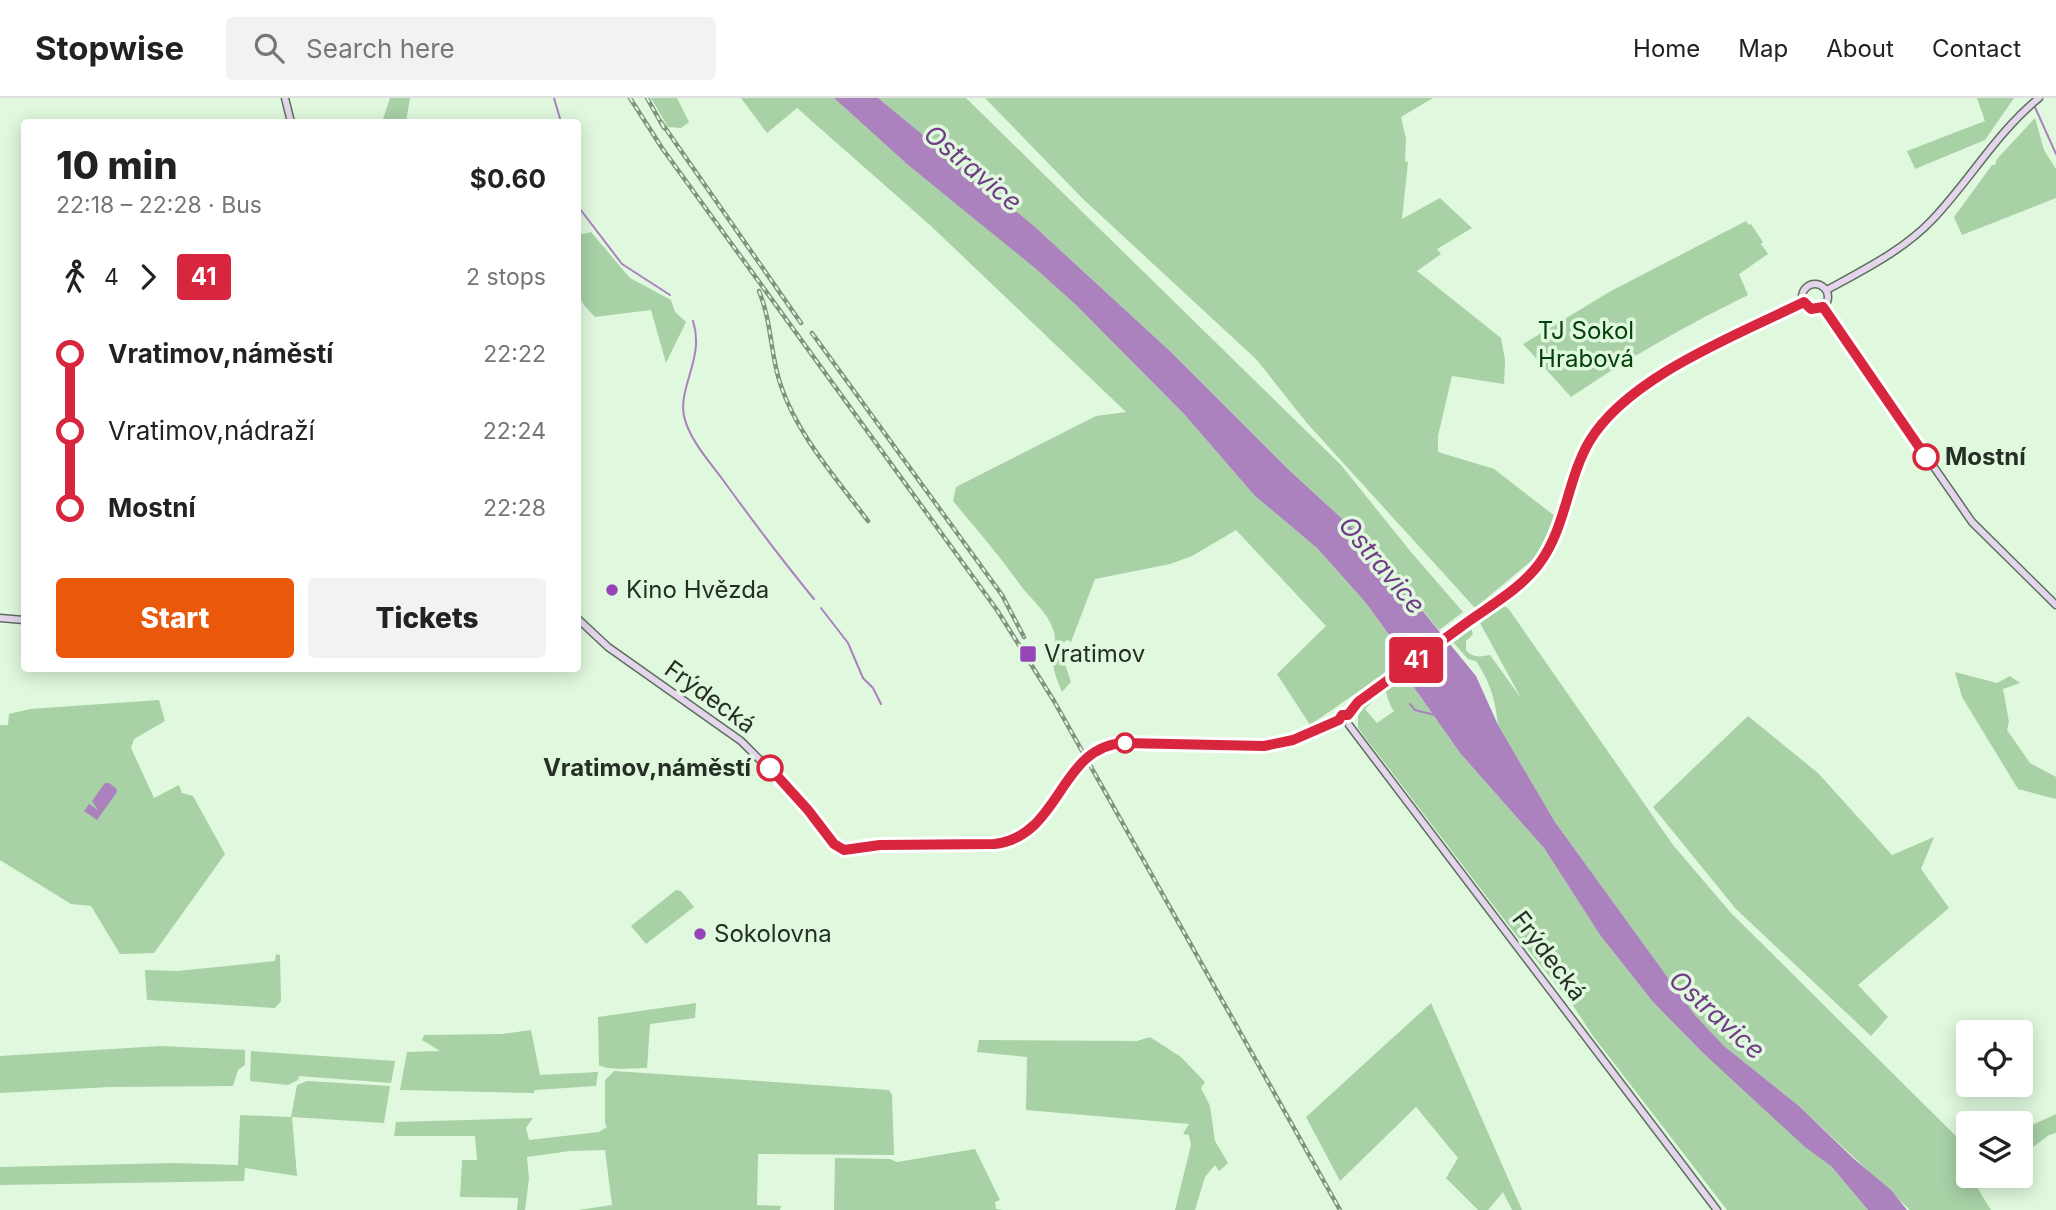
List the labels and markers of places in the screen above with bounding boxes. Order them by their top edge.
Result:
place label: Mostní [1945,442,2026,471]
marker: Mostní [1913,444,1939,470]
place label: Kino Hvězda [626,575,769,604]
marker: Kino Hvězda [604,582,620,598]
place label: Vratimov [1044,639,1145,668]
marker: Vratimov [1018,644,1038,664]
unlabelled marker [1115,733,1135,753]
place label: Vratimov,náměstí [543,753,751,782]
marker: Vratimov,náměstí [757,755,783,781]
place label: Sokolovna [714,919,832,948]
marker: Sokolovna [692,926,708,942]

